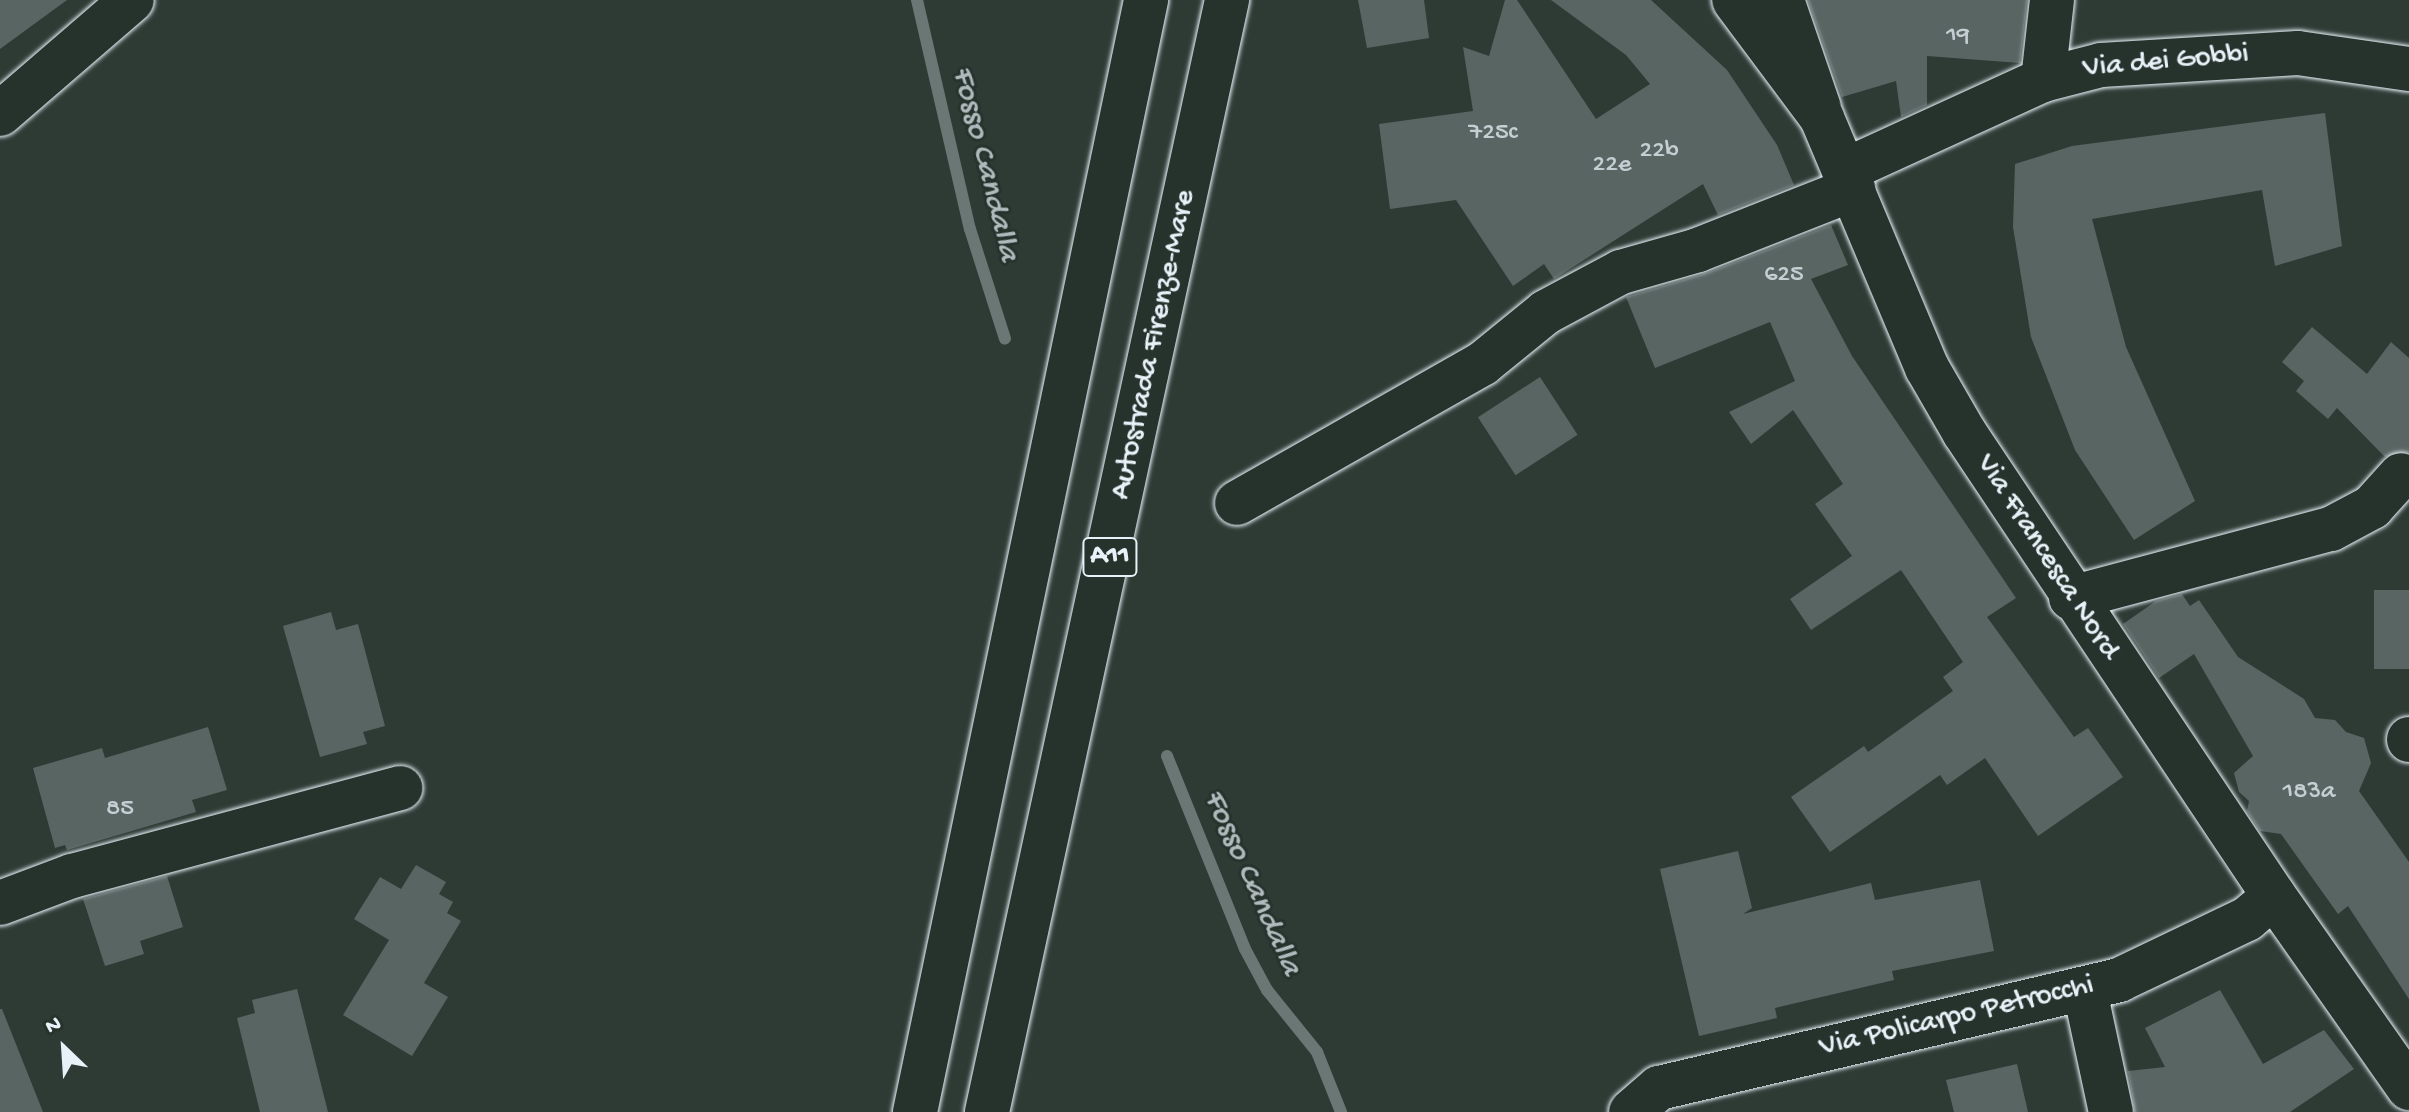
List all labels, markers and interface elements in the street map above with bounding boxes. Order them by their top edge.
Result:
house number: 19 [1946,21,1970,53]
street label: Via dei Gobbi [2082,38,2250,88]
water label: Fosso Candalla [941,63,1027,265]
house number: 725c [1469,118,1517,150]
house number: 22b [1639,136,1679,168]
house number: 22e [1593,150,1631,182]
street label: Autostrada Firenze-Mare [1105,187,1205,503]
house number: 625 [1764,260,1804,292]
street label: Via Francesca Nord [1966,448,2126,668]
road number: A11 [1082,533,1138,581]
house number: 183a [2283,777,2335,809]
water label: Fosso Candalla [1193,784,1309,982]
house number: 85 [106,794,134,826]
street label: Via Policarpo Petrocchi [1816,969,2098,1067]
north arrow [24,1008,104,1088]
text: N [42,1011,66,1041]

